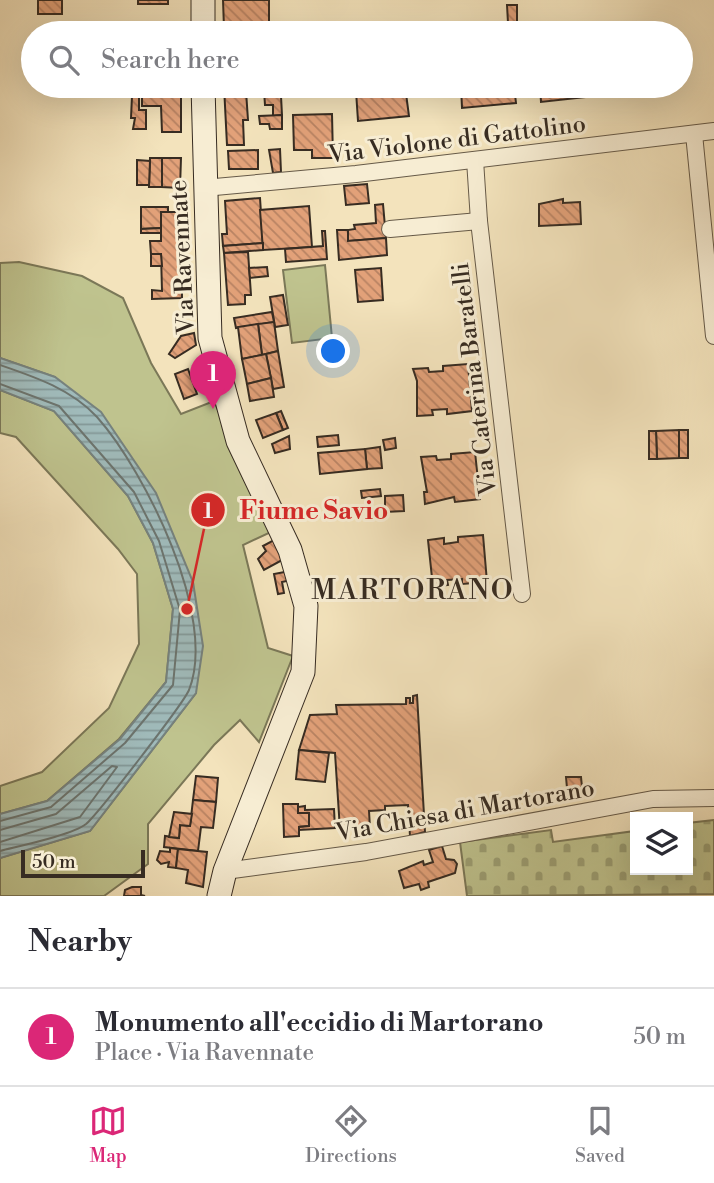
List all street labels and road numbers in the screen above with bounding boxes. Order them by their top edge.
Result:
street label: Via Violone di Gattolino [326,109,588,171]
street label: Via Ravennate [164,179,202,336]
street label: Via Caterina Baratelli [446,261,504,498]
street label: Via Chiesa di Martorano [333,773,597,849]

